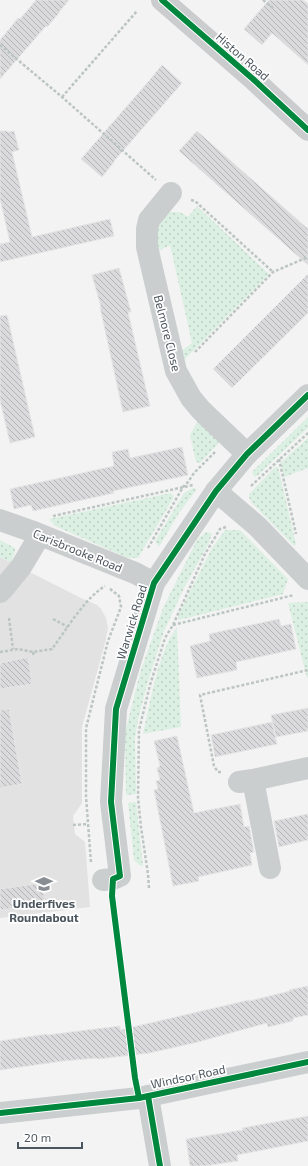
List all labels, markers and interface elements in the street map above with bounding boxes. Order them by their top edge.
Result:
street label: Histon Road [214,29,272,83]
street label: Belmore Close [152,293,184,373]
street label: Carisbrooke Road [31,526,125,574]
street label: Warwick Road [113,583,149,661]
school or university icon: Underfives Roundabout [34,874,54,894]
place label: Underfives Roundabout [9,896,79,924]
street label: Windsor Road [149,1061,227,1091]
scale bar [18,1124,82,1150]
text: 20 m [24,1130,51,1144]

